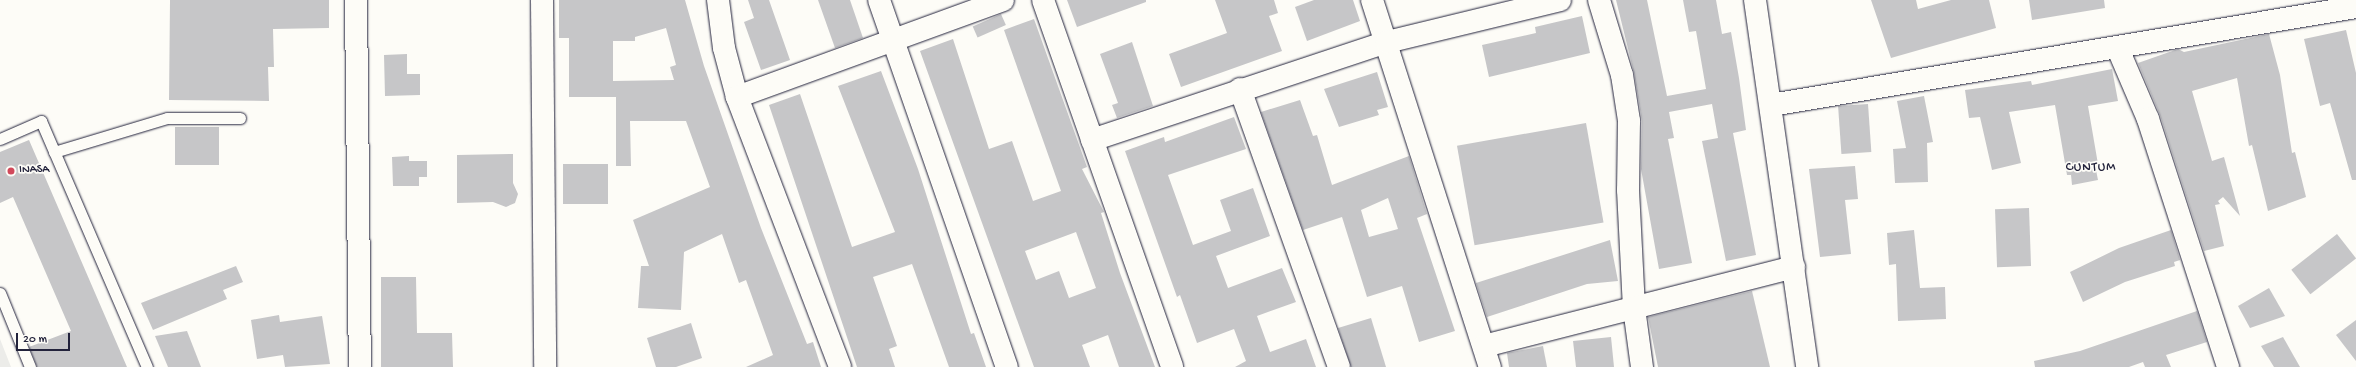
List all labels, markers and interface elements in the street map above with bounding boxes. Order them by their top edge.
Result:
district label: CUNTUM [2066,160,2116,176]
place label: INASA [19,164,49,178]
marker: INASA [6,166,16,176]
scale bar [18,325,72,351]
text: 20 m [23,333,47,347]

